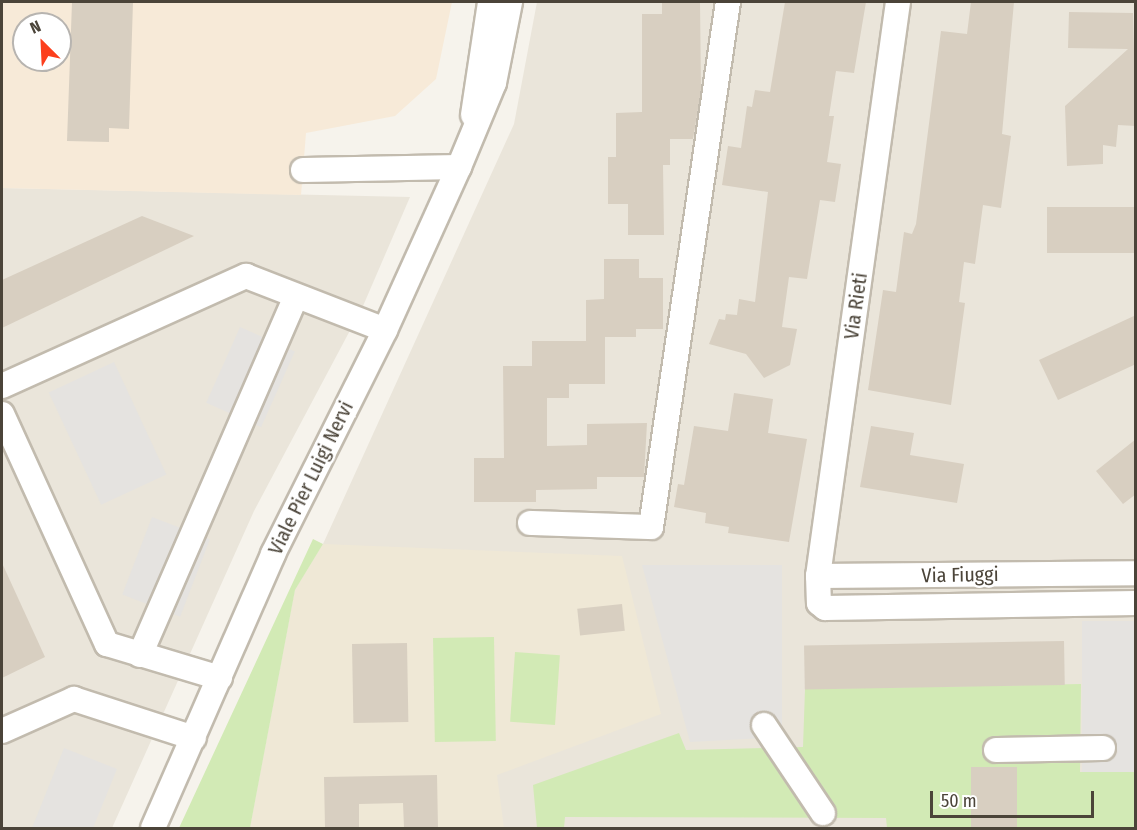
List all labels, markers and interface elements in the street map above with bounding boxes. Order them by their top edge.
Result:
north arrow [12,12,72,72]
text: N [27,16,44,38]
street label: Via Rieti [839,271,873,341]
street label: Viale Pier Luigi Nervi [263,397,359,559]
street label: Via Fiuggi [921,562,999,588]
scale bar [933,779,1096,817]
text: 50 m [941,790,977,812]

